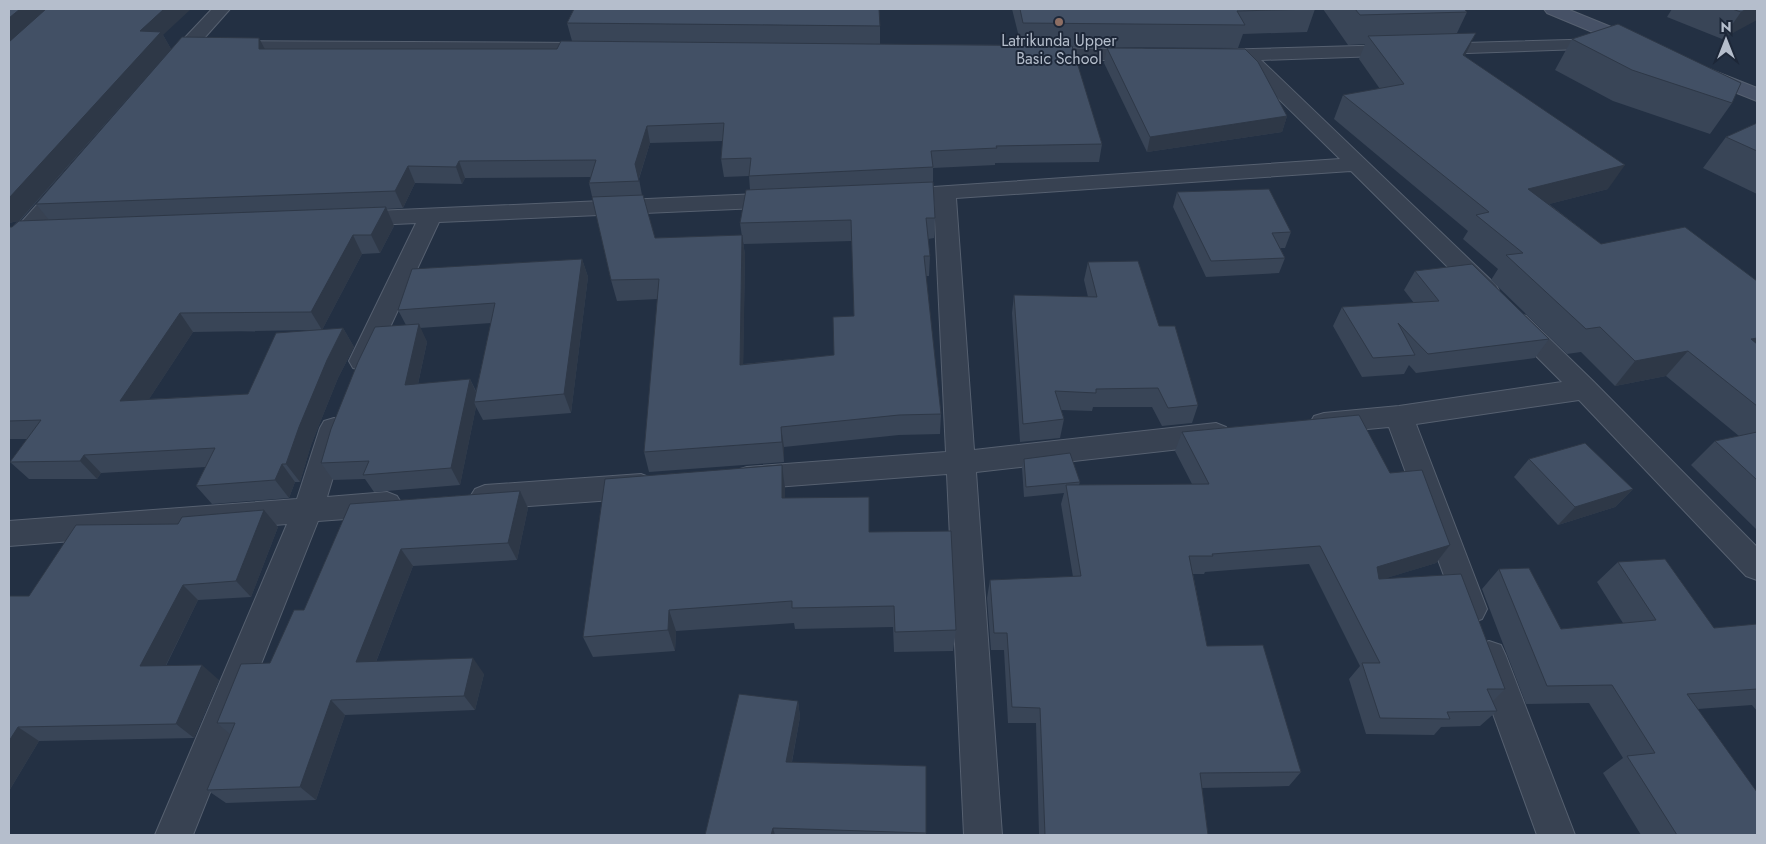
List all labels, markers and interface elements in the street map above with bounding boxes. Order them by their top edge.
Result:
north arrow [1701,15,1751,65]
marker: Latrikunda Upper Basic School [1053,16,1065,28]
text: N [1720,17,1732,37]
place label: Latrikunda Upper Basic School [1001,29,1117,70]

